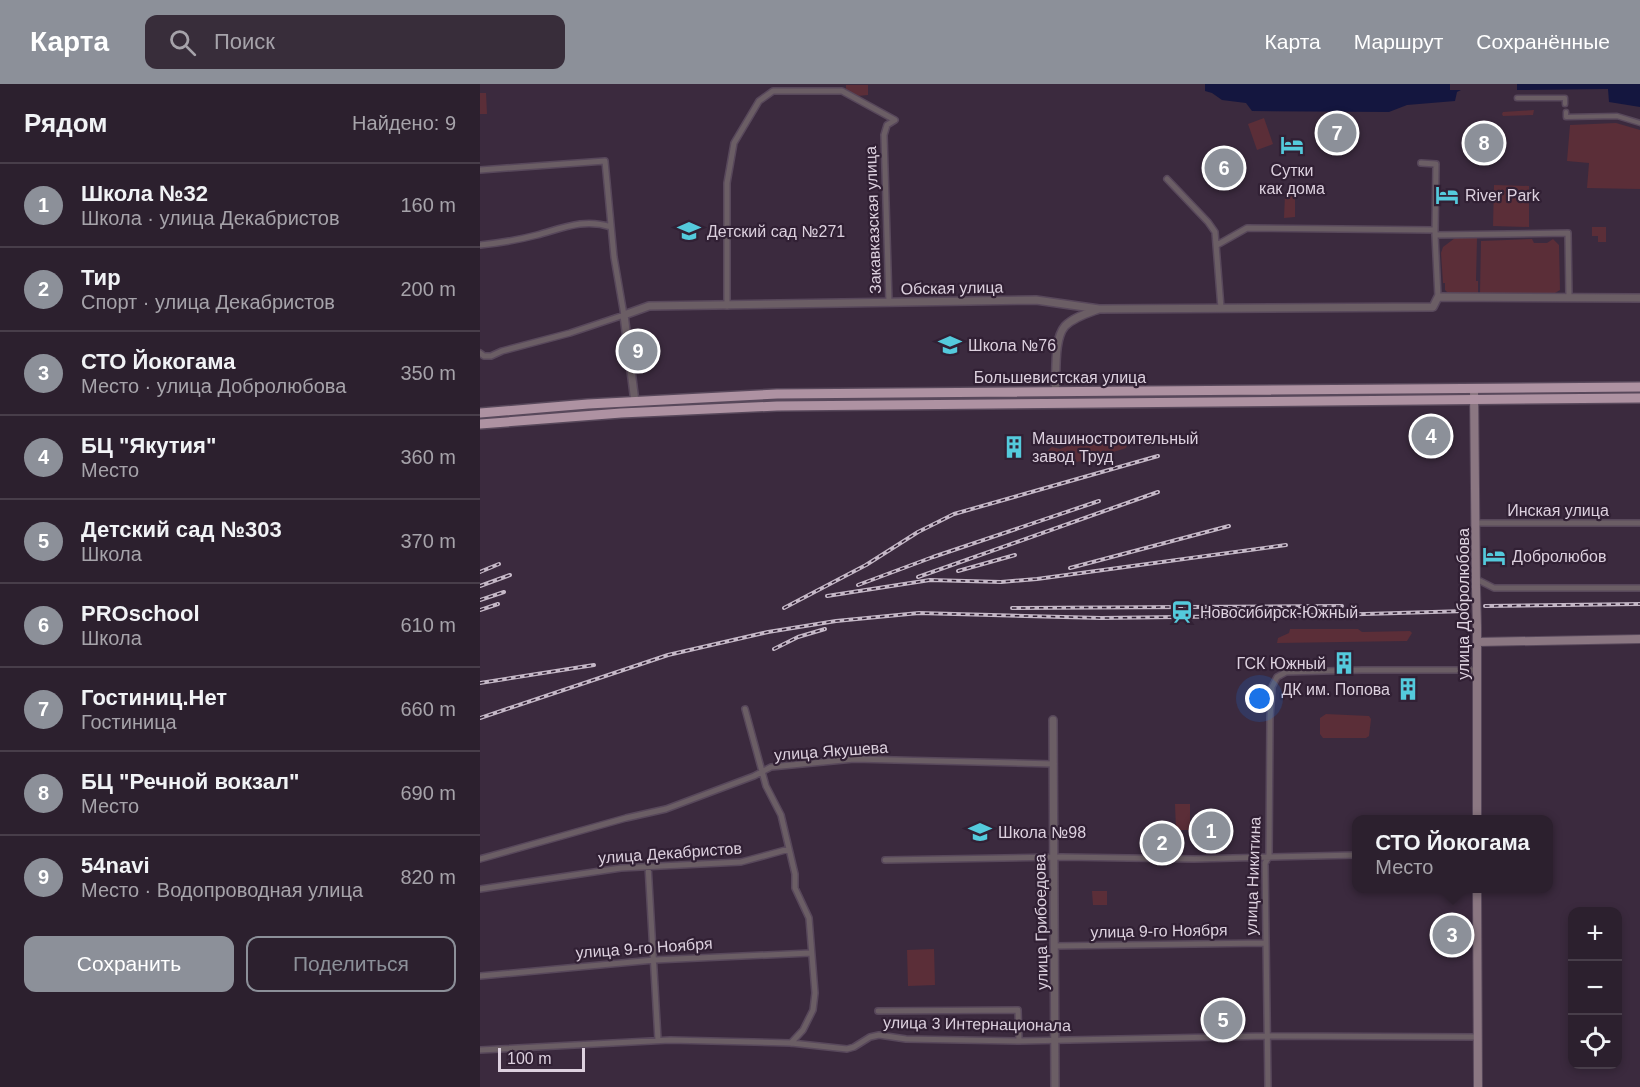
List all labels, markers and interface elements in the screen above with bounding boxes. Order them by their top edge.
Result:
search box [145,15,565,69]
text: Карта [30,26,109,57]
icon: search [166,26,199,59]
text: Поиск [214,29,275,54]
text: Карта [1265,30,1321,53]
text: Маршрут [1354,30,1443,53]
text: Сохранённые [1476,30,1610,53]
text: Рядом [24,108,107,138]
pin: 7 [1318,110,1356,156]
text: Найдено: 9 [352,112,456,134]
pin: 8 [1464,120,1504,166]
hotel icon: Сутки как дома [1279,132,1305,158]
street label: Закавказская улица [862,146,884,294]
pin: 6 [1204,146,1244,190]
place label: Сутки как дома [1259,162,1325,197]
text: Школа №32 [81,181,208,206]
hotel icon: River Park [1434,182,1460,208]
place label: River Park [1465,187,1541,204]
text: 1 [38,194,49,216]
text: 160 m [400,194,456,216]
text: Школа · улица Декабристов [81,207,340,229]
school or university icon: Детский сад №271 [676,218,702,244]
place label: Детский сад №271 [707,223,845,240]
text: Тир [81,265,121,290]
text: 2 [38,278,49,300]
text: 200 m [400,278,456,300]
street label: Обская улица [900,279,1004,297]
text: Спорт · улица Декабристов [81,291,335,313]
pin: 9 [618,328,658,374]
school or university icon: Школа №76 [937,332,963,358]
place label: Школа №76 [968,337,1056,354]
text: СТО Йокогама [81,349,235,374]
text: 3 [38,362,49,384]
text: 350 m [400,362,456,384]
street label: Большевистская улица [974,369,1146,386]
text: Место · улица Добролюбова [81,375,346,397]
pin: 4 [1412,414,1450,458]
place label: Машиностроительный завод Труд [1032,430,1198,465]
text: БЦ "Якутия" [81,433,216,458]
building icon: Машиностроительный завод Труд [1001,434,1027,460]
text: 4 [38,446,49,468]
text: 360 m [400,446,456,468]
text: Место [81,459,139,481]
street label: Инская улица [1507,502,1609,519]
text: Детский сад №303 [81,517,282,542]
street label: улица Добролюбова [1455,528,1472,680]
text: 5 [38,530,49,552]
text: 370 m [400,530,456,552]
text: Школа [81,543,142,565]
hotel icon: Добролюбов [1481,543,1507,569]
place label: Добролюбов [1512,548,1606,565]
station icon: Новосибирск-Южный [1169,599,1195,625]
text: PROschool [81,601,200,626]
place label: Новосибирск-Южный [1200,604,1358,621]
text: 6 [38,614,49,636]
text: 610 m [400,614,456,636]
text: Школа [81,627,142,649]
building icon: ГСК Южный [1331,650,1357,676]
place label: ГСК Южный [1237,655,1326,672]
building icon: ДК им. Попова [1395,676,1421,702]
place label: ДК им. Попова [1281,681,1390,698]
your location [1245,684,1274,713]
text: Гостиниц.Нет [81,685,227,710]
text: 7 [38,698,49,720]
text: 660 m [400,698,456,720]
text: Гостиница [81,711,177,733]
street label: улица Якушева [773,739,889,763]
text: БЦ "Речной вокзал" [81,769,299,794]
text: 8 [38,782,49,804]
text: 690 m [400,782,456,804]
text: Место [81,795,139,817]
pin: 1 [1192,808,1230,854]
popup [1352,815,1553,893]
street label: улица Никитина [1242,816,1264,936]
school or university icon: Школа №98 [967,819,993,845]
pin: 2 [1142,820,1182,866]
place label: Школа №98 [998,824,1086,841]
text: СТО Йокогама [1375,830,1530,855]
street label: улица Декабристов [598,839,742,867]
text: 54navi [81,853,150,878]
street label: улица Грибоедова [1031,854,1051,990]
text: Место [1375,856,1433,878]
text: 9 [38,866,49,888]
text: 820 m [400,866,456,888]
text: Место · Водопроводная улица [81,879,363,901]
map controls [1568,907,1622,1069]
button: + [1568,907,1622,961]
pin: 3 [1432,912,1472,958]
street label: улица 9-го Ноября [1090,921,1228,941]
street label: улица 9-го Ноября [575,935,713,961]
button: Сохранить [24,936,234,992]
button: Поделиться [246,936,456,992]
button: − [1568,961,1622,1015]
pin: 5 [1204,998,1242,1042]
street label: улица 3 Интернационала [883,1014,1071,1034]
button: locate [1568,1015,1622,1069]
scale bar [498,1045,585,1072]
text: 100 m [507,1050,551,1067]

